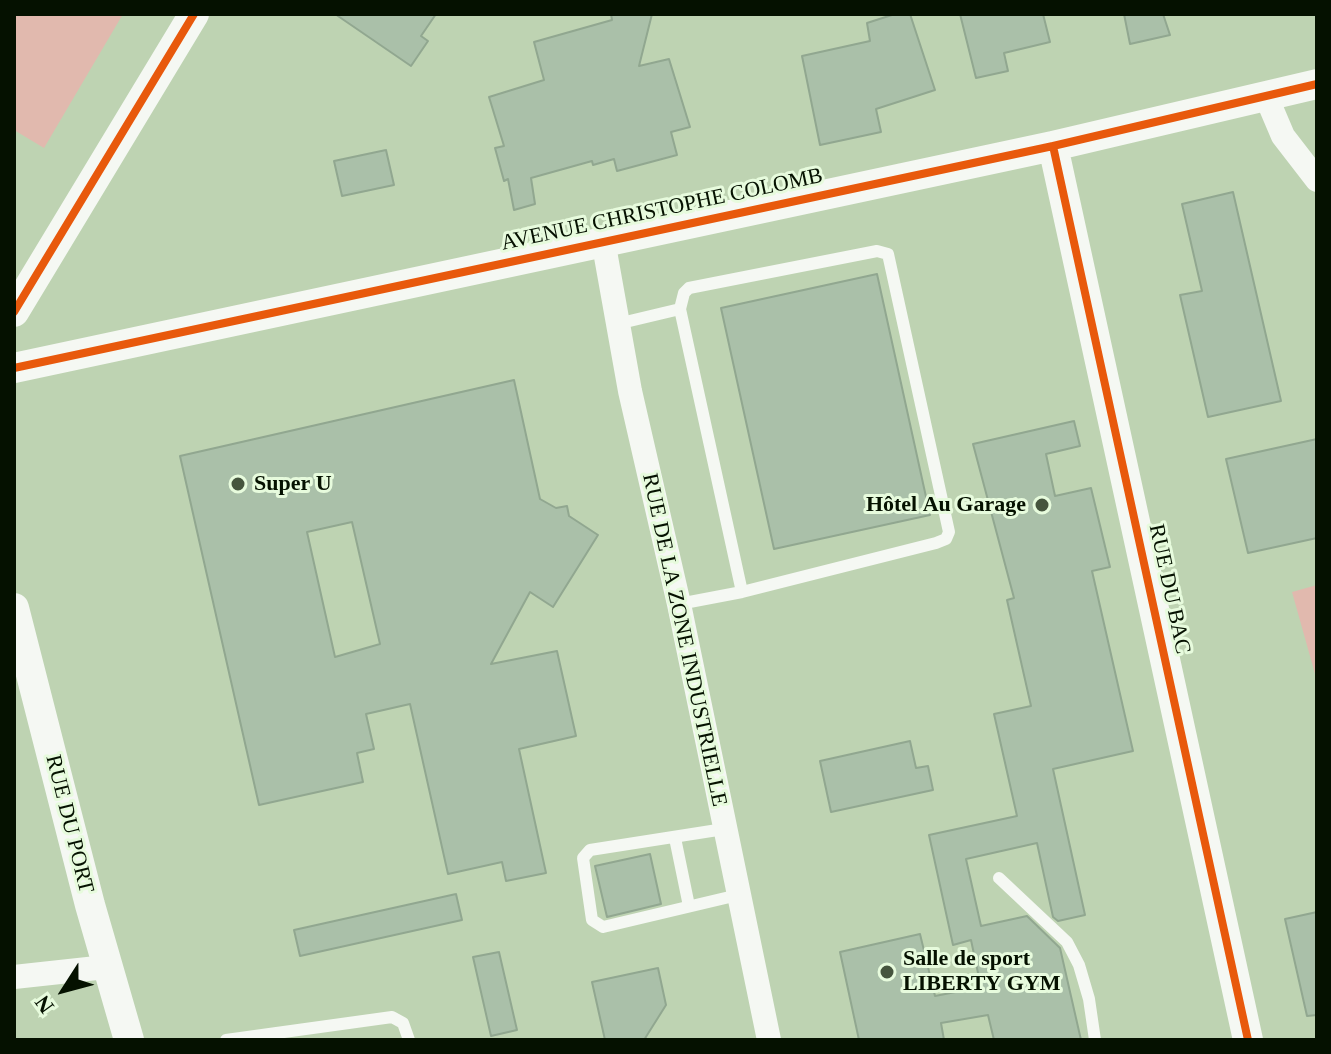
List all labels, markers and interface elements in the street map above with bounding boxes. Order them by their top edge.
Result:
street label: AVENUE CHRISTOPHE COLOMB [499,163,825,257]
place label: Super U [254,471,332,497]
street label: RUE DE LA ZONE INDUSTRIELLE [636,471,732,809]
marker: Super U [229,475,247,493]
place label: Hôtel Au Garage [866,492,1026,518]
marker: Hôtel Au Garage [1033,496,1051,514]
street label: RUE DU BAC [1142,522,1196,656]
street label: RUE DU PORT [39,752,99,896]
place label: Salle de sport LIBERTY GYM [903,946,1061,998]
north arrow [24,950,104,1030]
marker: Salle de sport LIBERTY GYM [878,963,896,981]
text: N [29,991,59,1018]

